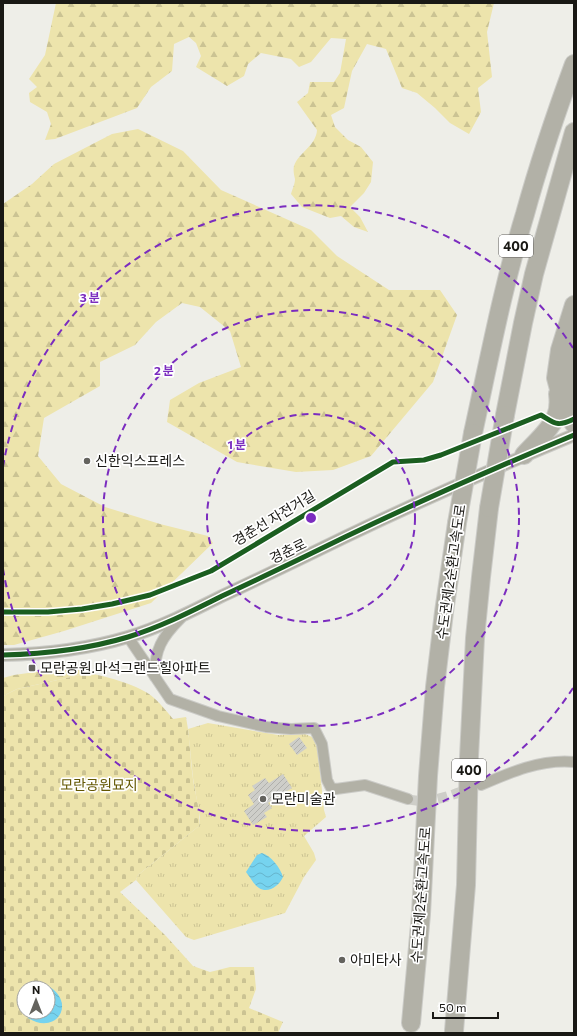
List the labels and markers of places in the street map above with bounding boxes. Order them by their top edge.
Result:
place label: 신한익스프레스 [95,452,185,469]
marker: 신한익스프레스 [82,456,92,466]
centre of rings [304,511,318,525]
place label: 모란공원.마석그랜드힐아파트 [40,659,211,676]
marker: 모란공원.마석그랜드힐아파트 [27,663,37,673]
place label: 모란미술관 [271,790,336,807]
marker: 모란미술관 [258,794,268,804]
place label: 아미타사 [350,951,402,968]
marker: 아미타사 [337,955,347,965]

